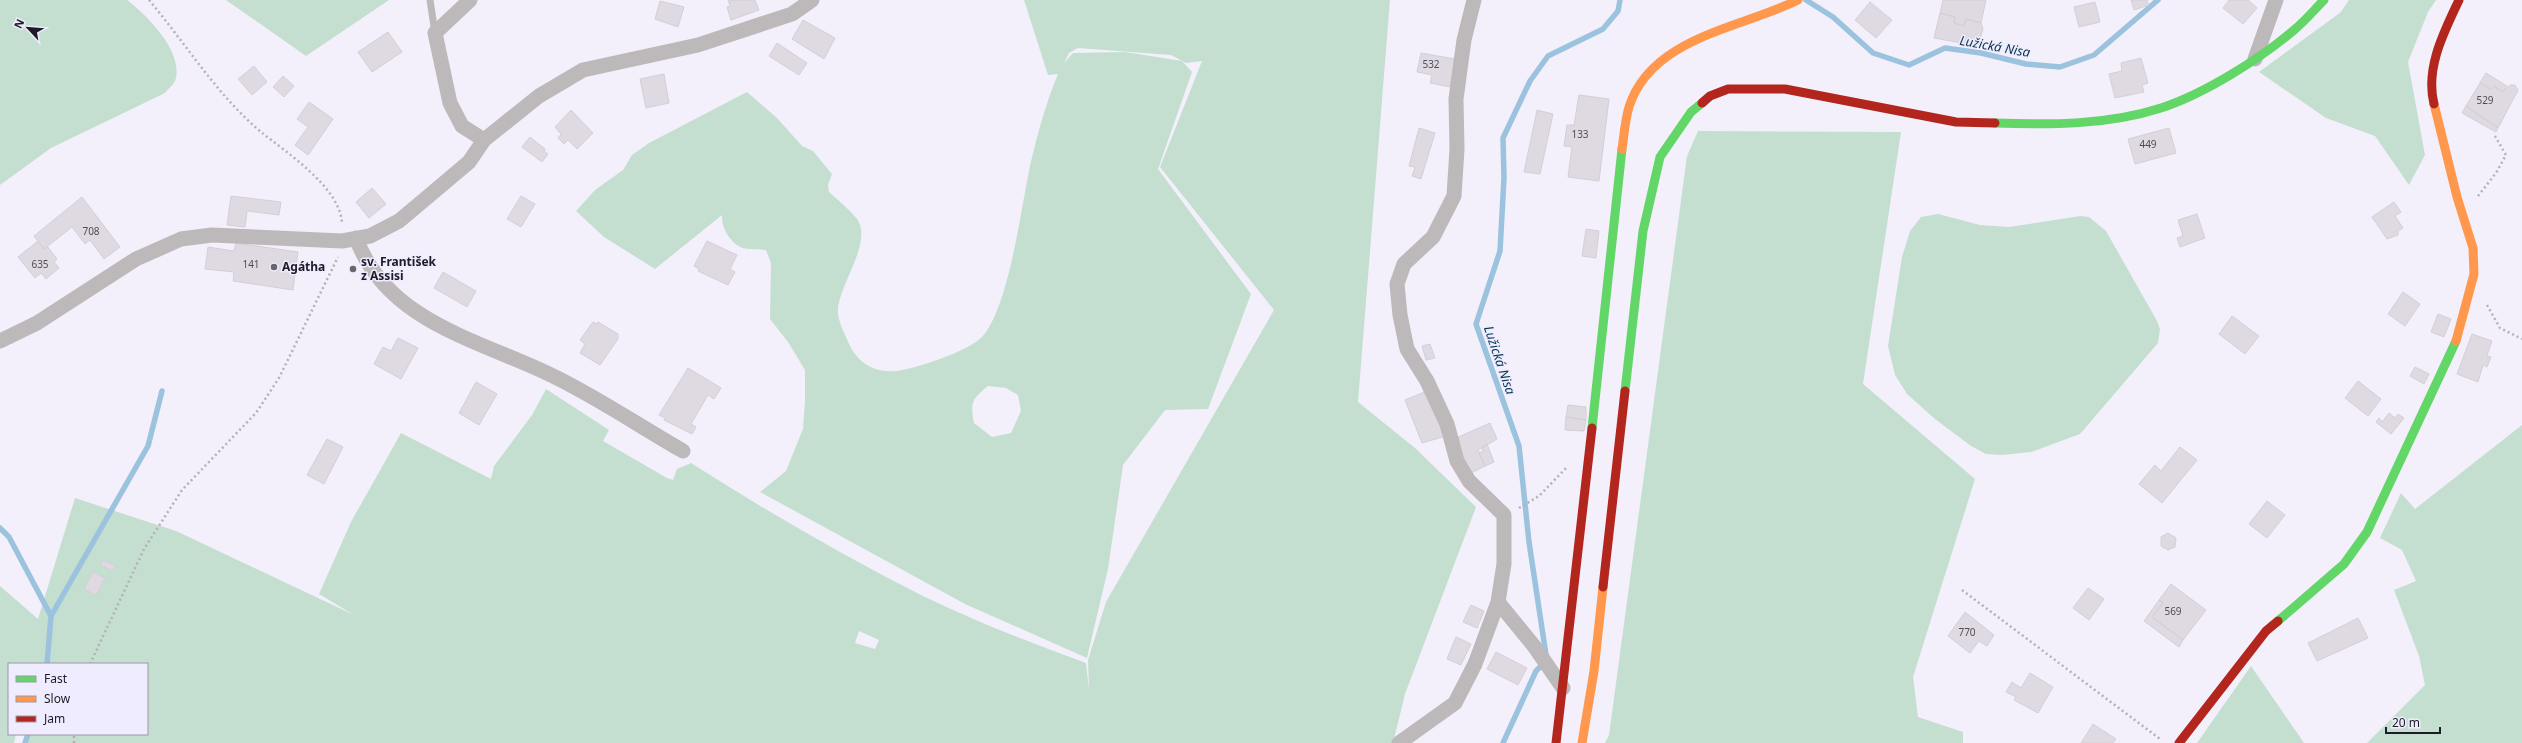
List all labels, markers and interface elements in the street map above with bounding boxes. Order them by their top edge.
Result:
north arrow [8,8,48,48]
text: N [10,16,27,31]
water label: Lužická Nisa [1958,31,2032,61]
house number: 532 [1422,57,1440,71]
house number: 529 [2476,93,2494,107]
house number: 133 [1571,127,1589,141]
house number: 449 [2139,137,2157,151]
house number: 708 [82,224,100,238]
place label: sv. František z Assisi [361,253,437,284]
house number: 635 [31,257,49,271]
house number: 141 [242,257,260,271]
place label: Agátha [282,258,325,275]
marker: Agátha [269,262,279,272]
marker: sv. František z Assisi [348,264,358,274]
water label: Lužická Nisa [1480,323,1520,397]
house number: 569 [2164,604,2182,618]
house number: 770 [1958,625,1976,639]
legend [8,663,148,735]
text: Fast [44,670,68,687]
text: Slow [44,690,71,707]
scale bar [2386,709,2440,735]
text: Jam [43,710,65,727]
text: 20 m [2392,714,2420,731]

